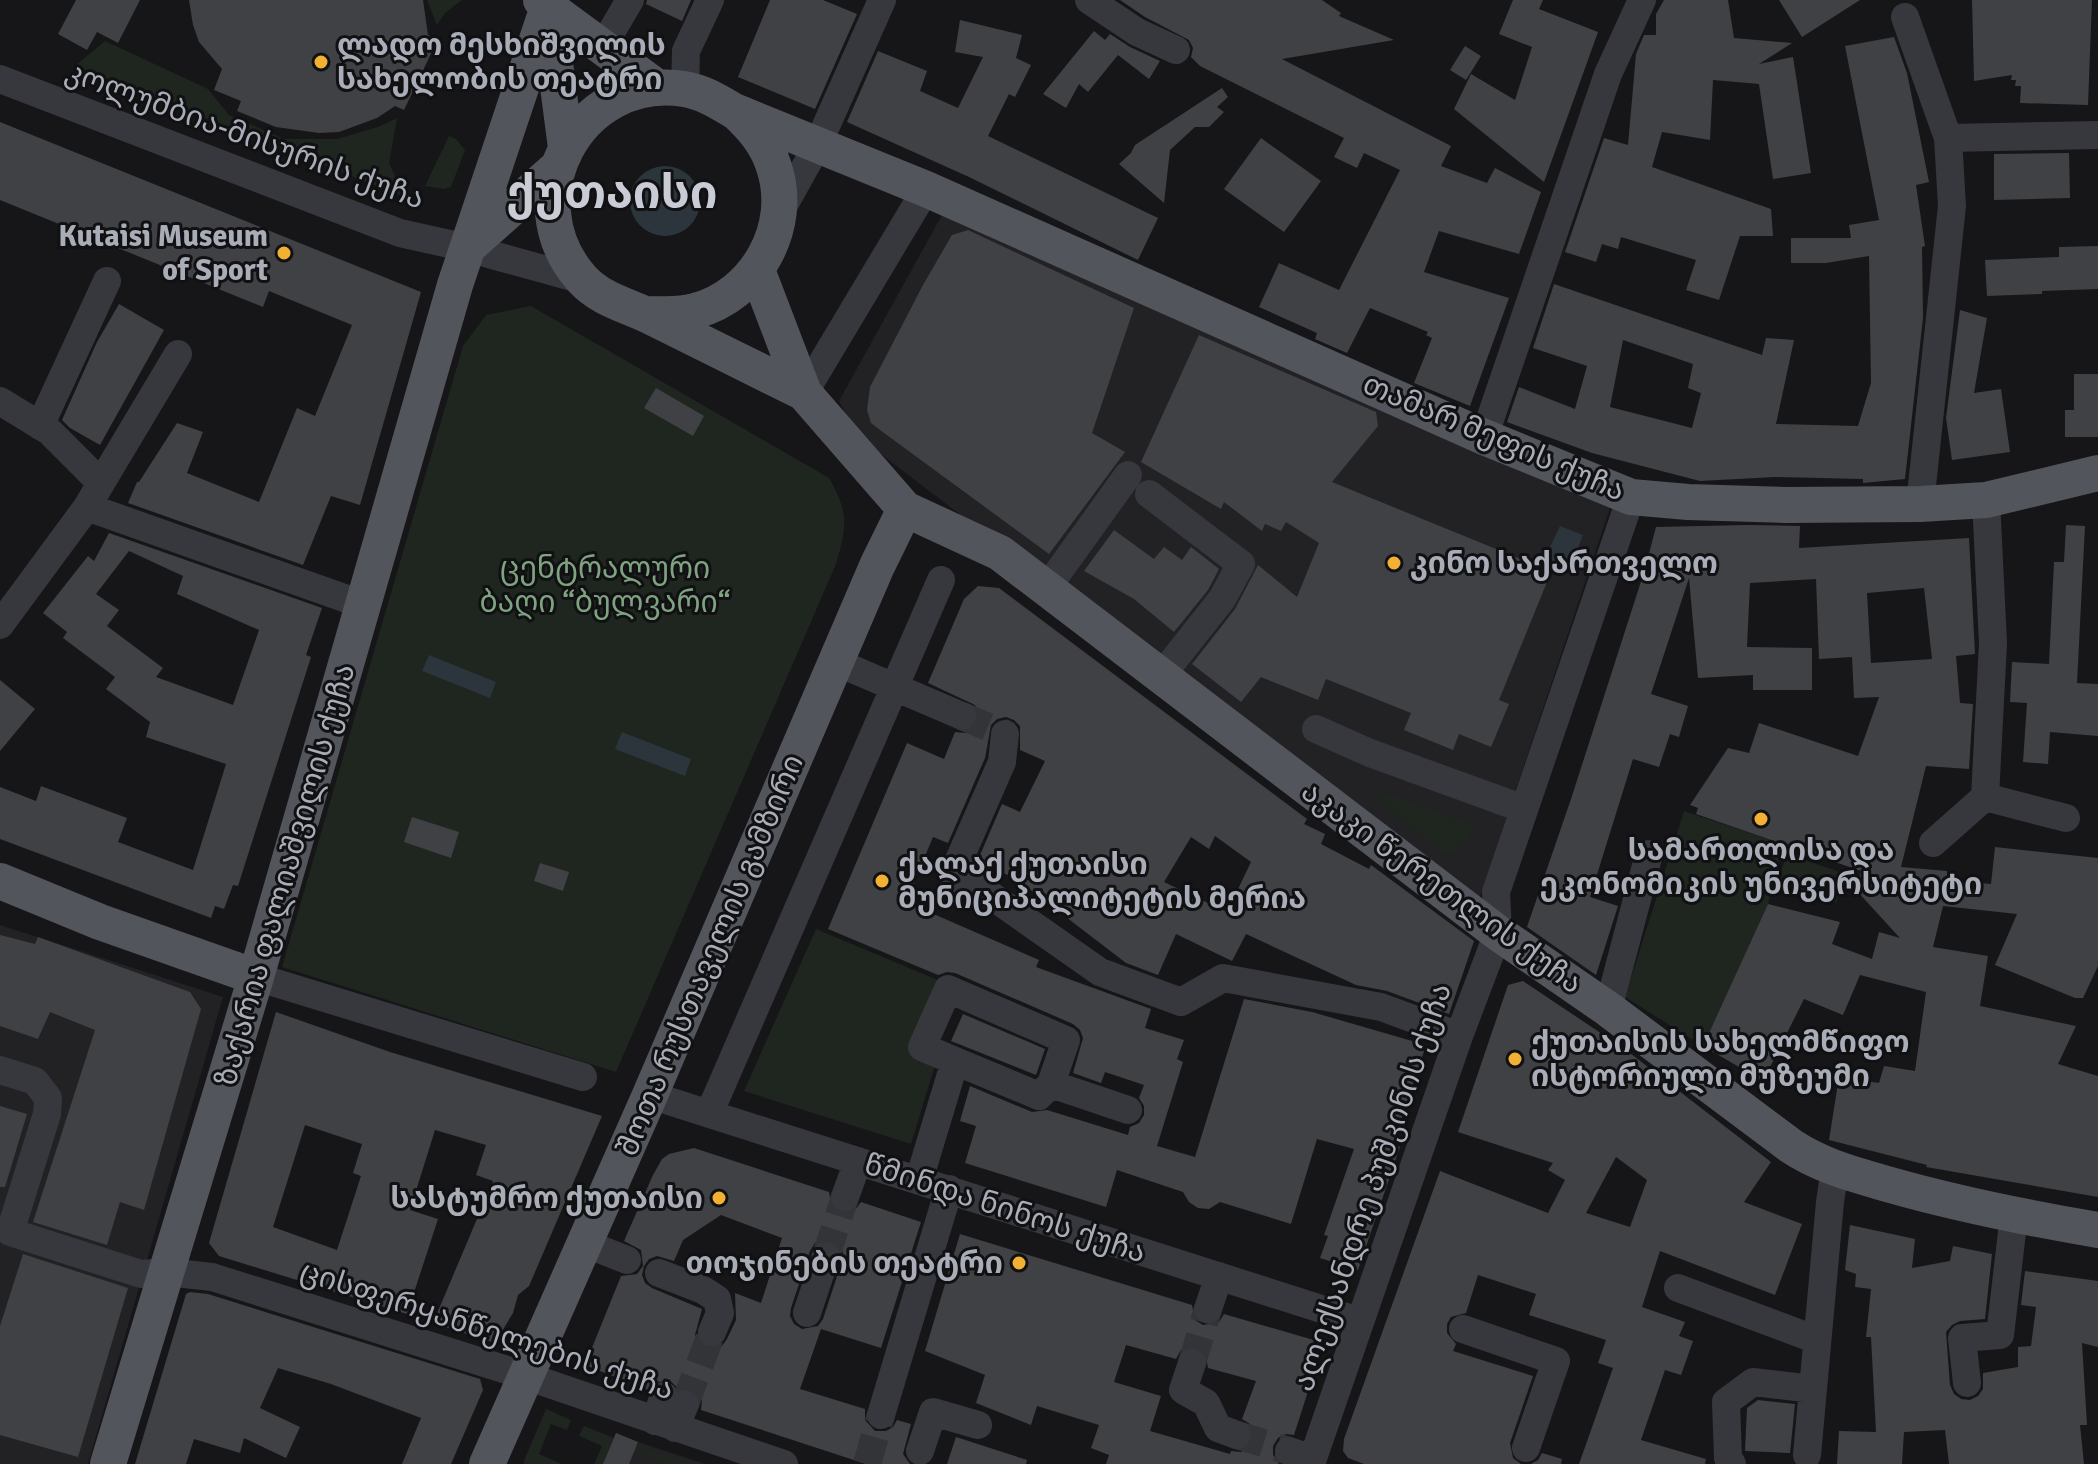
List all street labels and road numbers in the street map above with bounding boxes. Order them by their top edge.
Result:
street label: კოლუმბია-მისურის ქუჩა [60,53,429,218]
street label: თამარ მეფის ქუჩა [1357,365,1630,509]
street label: ზაქარია ფალიაშვილის ქუჩა [207,660,364,1091]
street label: შოთა რუსთაველის გამზირი [609,749,812,1161]
street label: აკაკი წერეთლის ქუჩა [1294,773,1589,1002]
street label: ალექსანდრე პუშკინის ქუჩა [1285,978,1460,1396]
street label: წმინდა ნინოს ქუჩა [859,1146,1150,1271]
street label: ცისფერყანწელების ქუჩა [295,1253,678,1408]

